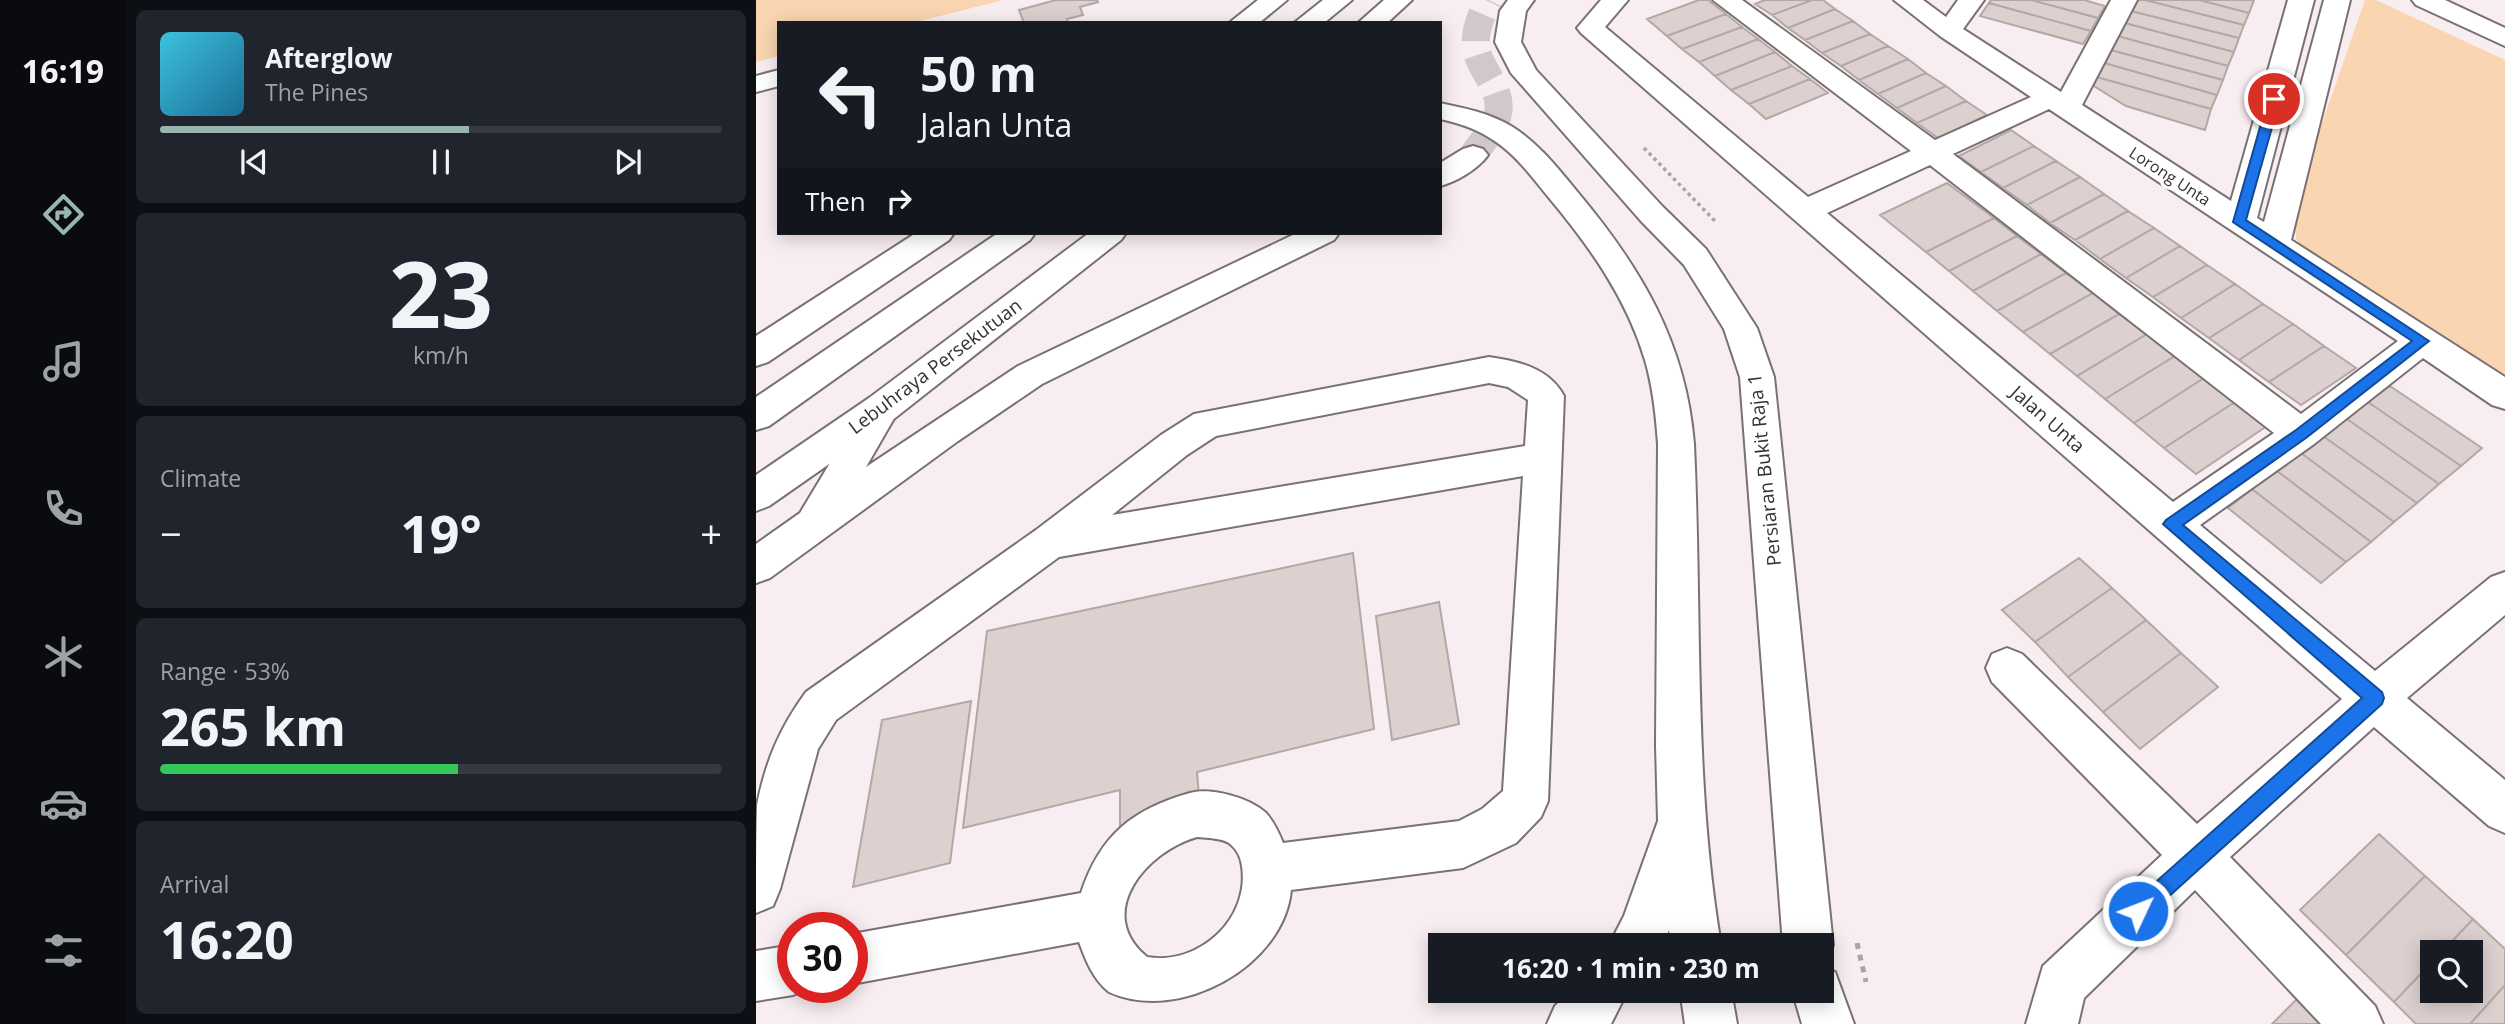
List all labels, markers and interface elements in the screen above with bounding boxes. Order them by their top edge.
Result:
text: Afterglow [265,40,392,76]
text: 50 m [920,40,1037,106]
text: 16:19 [22,49,104,92]
icon: left [805,49,896,140]
pin [2244,69,2304,129]
text: The Pines [265,76,368,108]
icon: arrive [2255,80,2293,118]
text: Jalan Unta [920,103,1072,146]
street label: Lorong Unta [2125,141,2215,211]
icon: previous [235,143,273,181]
icon: pause [422,143,460,181]
icon: next [609,143,647,181]
icon: right [880,182,918,220]
text: Then [805,183,866,219]
icon: directions [39,190,88,239]
text: 23 [389,231,493,355]
street label: Lebuhraya Persekutuan [843,292,1027,440]
icon: music [39,337,88,386]
text: km/h [413,339,469,371]
street label: Persiaran Bukit Raja 1 [1741,373,1787,567]
street label: Jalan Unta [2004,378,2091,458]
text: Climate [160,462,241,494]
icon: phone [39,484,88,533]
text: 19° [400,497,482,568]
text: − [160,507,182,559]
text: + [700,507,722,559]
icon: climate [39,632,88,681]
text: Range · 53% [160,655,290,687]
text: 265 km [160,690,346,761]
icon: car [39,779,88,828]
text: Arrival [160,868,229,900]
position arrow [2101,874,2175,948]
text: 16:20 [160,903,294,974]
speed limit sign: 30 [777,912,868,1003]
icon: filters [39,926,88,975]
map controls [2420,940,2483,1003]
button: search [2420,940,2483,1003]
text: 16:20 · 1 min · 230 m [1502,950,1760,986]

